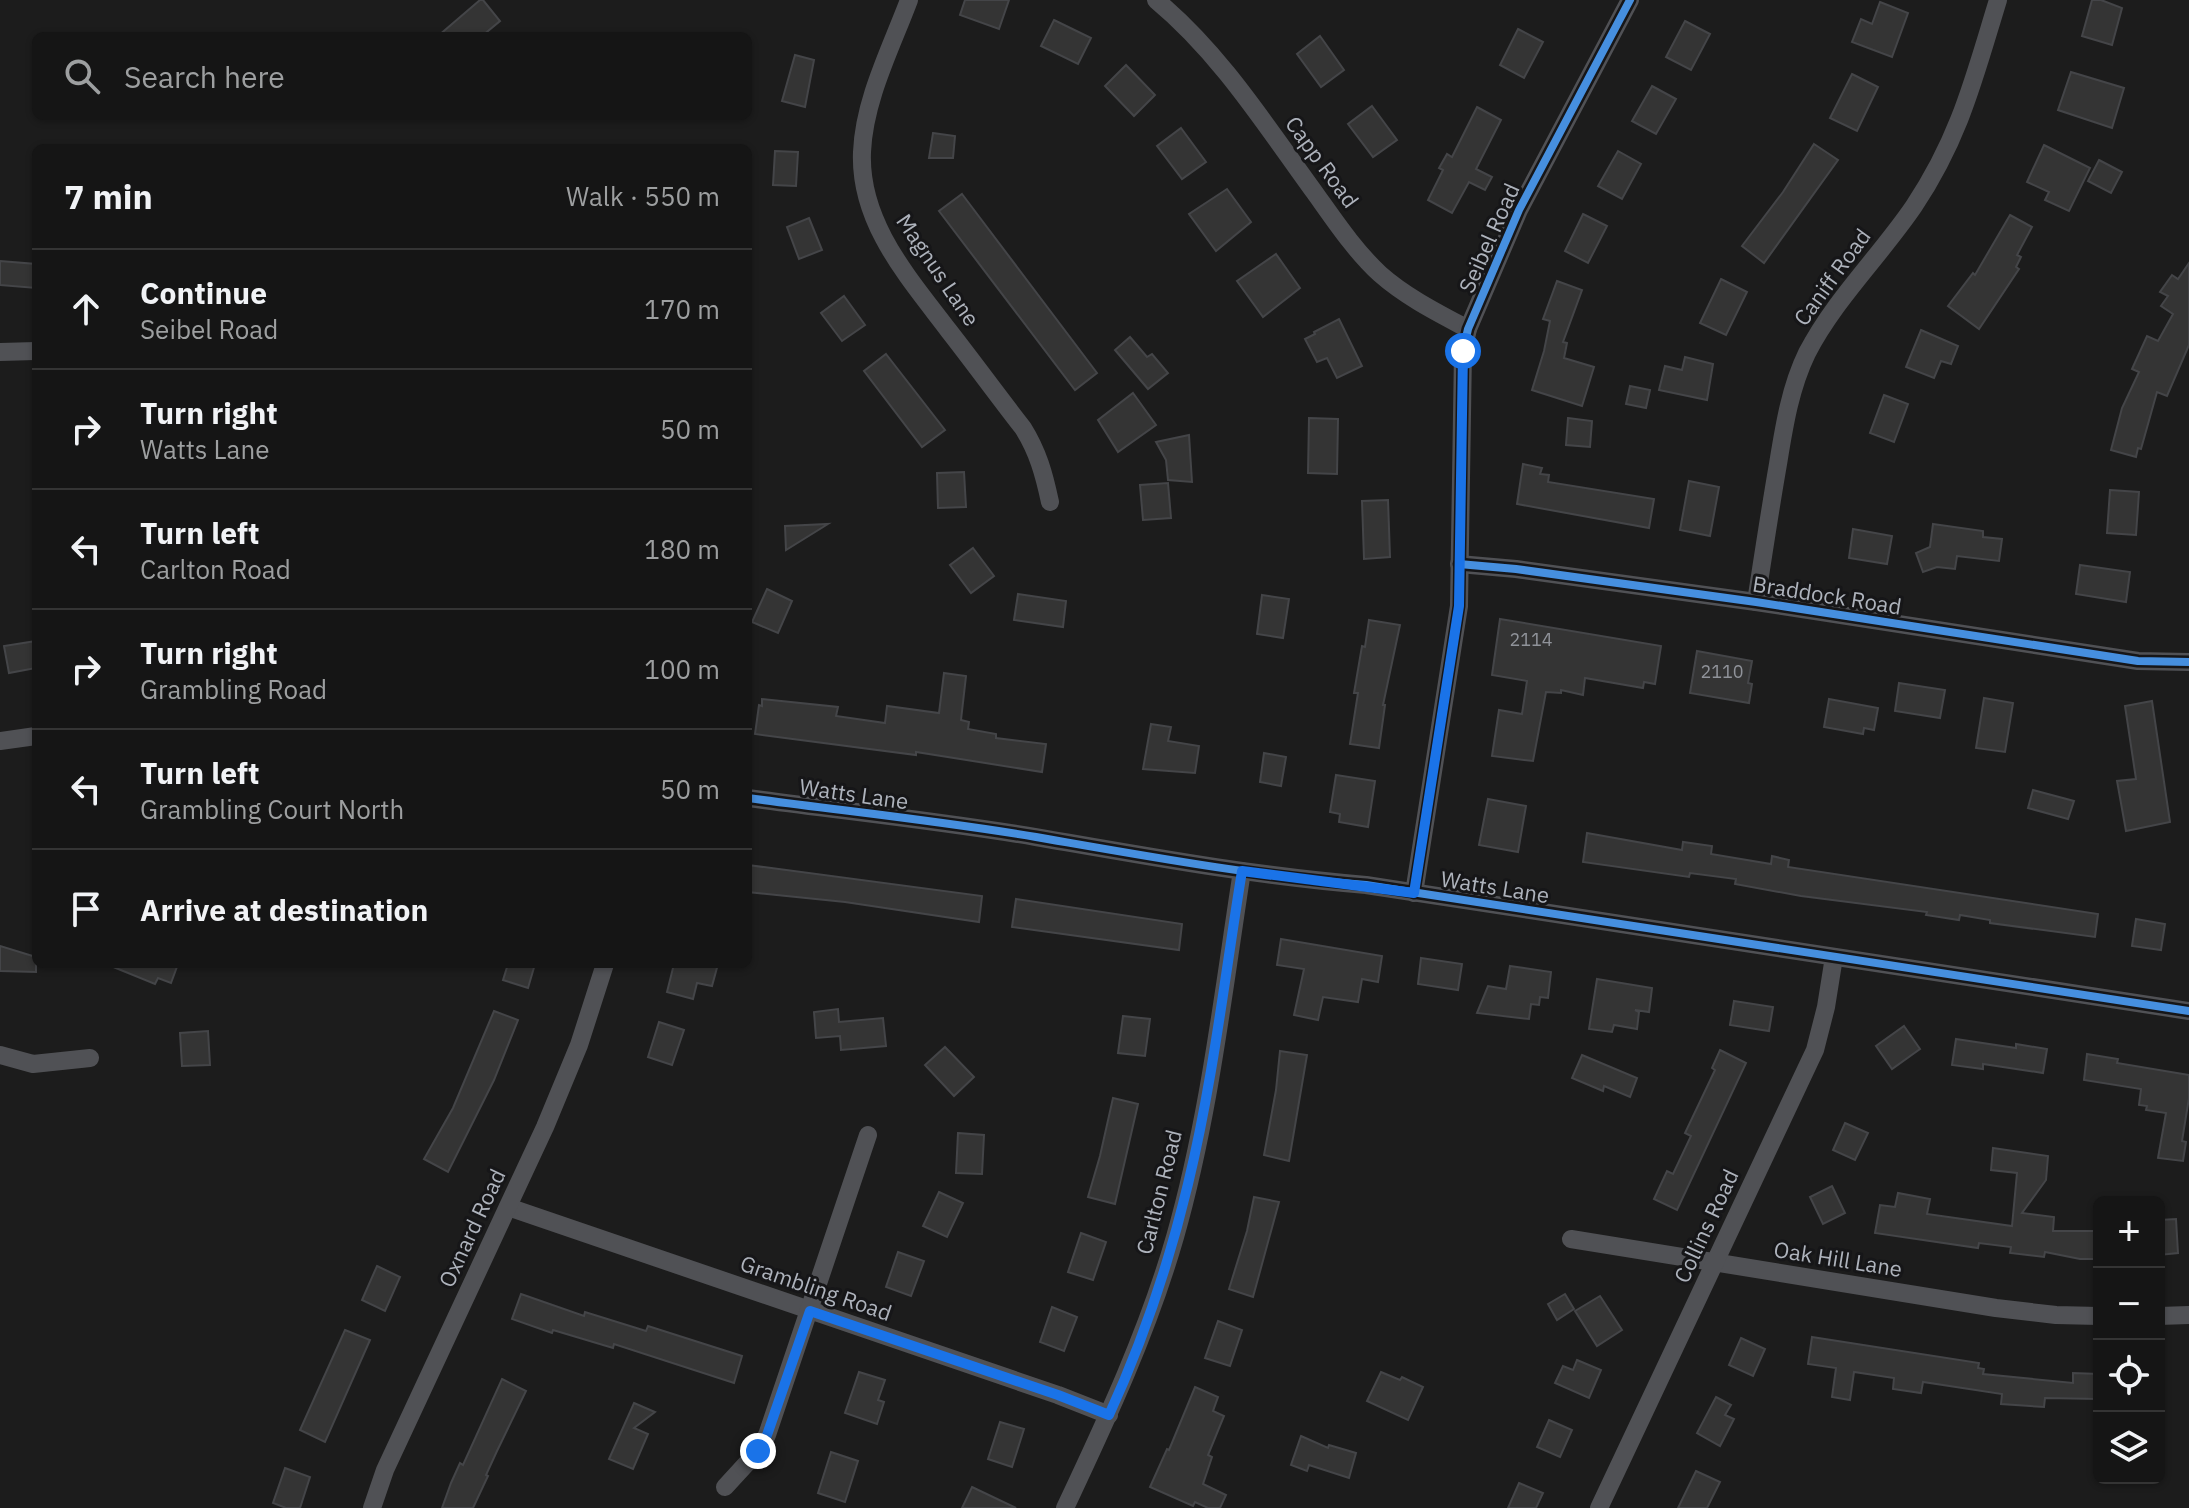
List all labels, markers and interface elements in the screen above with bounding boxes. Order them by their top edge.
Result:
search box [32,32,752,120]
icon: search [60,54,104,98]
text: Search here [124,57,285,96]
street label: Capp Road [1279,110,1365,213]
text: 7 min [64,174,153,218]
street label: Seibel Road [1452,178,1526,297]
text: Walk · 550 m [566,179,720,213]
street label: Magnus Lane [890,208,987,331]
street label: Caniff Road [1787,222,1877,331]
text: Continue [140,273,267,312]
icon: ahead [64,287,108,331]
text: 170 m [644,292,720,326]
text: Seibel Road [140,312,278,346]
route start [1445,333,1481,369]
text: Turn right [140,393,278,432]
icon: right [64,407,108,451]
text: 50 m [660,412,720,446]
text: Watts Lane [140,432,270,466]
text: Turn left [140,513,259,552]
icon: left [64,527,108,571]
text: 180 m [644,532,720,566]
text: Carlton Road [140,552,291,586]
street label: Braddock Road [1751,568,1904,621]
house number: 2114 [1509,628,1553,651]
text: Turn right [140,633,278,672]
icon: right [64,647,108,691]
text: 100 m [644,652,720,686]
house number: 2110 [1700,660,1744,683]
text: Grambling Road [140,672,327,706]
text: Turn left [140,753,259,792]
icon: left [64,767,108,811]
text: 50 m [660,772,720,806]
street label: Watts Lane [798,772,910,815]
text: Grambling Court North [140,792,404,826]
street label: Watts Lane [1439,864,1551,909]
icon: arrive [64,887,108,931]
text: Arrive at destination [140,890,428,929]
street label: Carlton Road [1129,1126,1188,1257]
street label: Oxnard Road [431,1164,512,1292]
street label: Collins Road [1667,1164,1745,1287]
map controls [2093,1196,2165,1484]
button: + [2093,1196,2165,1268]
street label: Oak Hill Lane [1772,1234,1904,1283]
street label: Grambling Road [737,1248,896,1327]
button: − [2093,1268,2165,1340]
button: locate [2093,1340,2165,1412]
button: layers [2093,1412,2165,1484]
route end [740,1433,776,1469]

